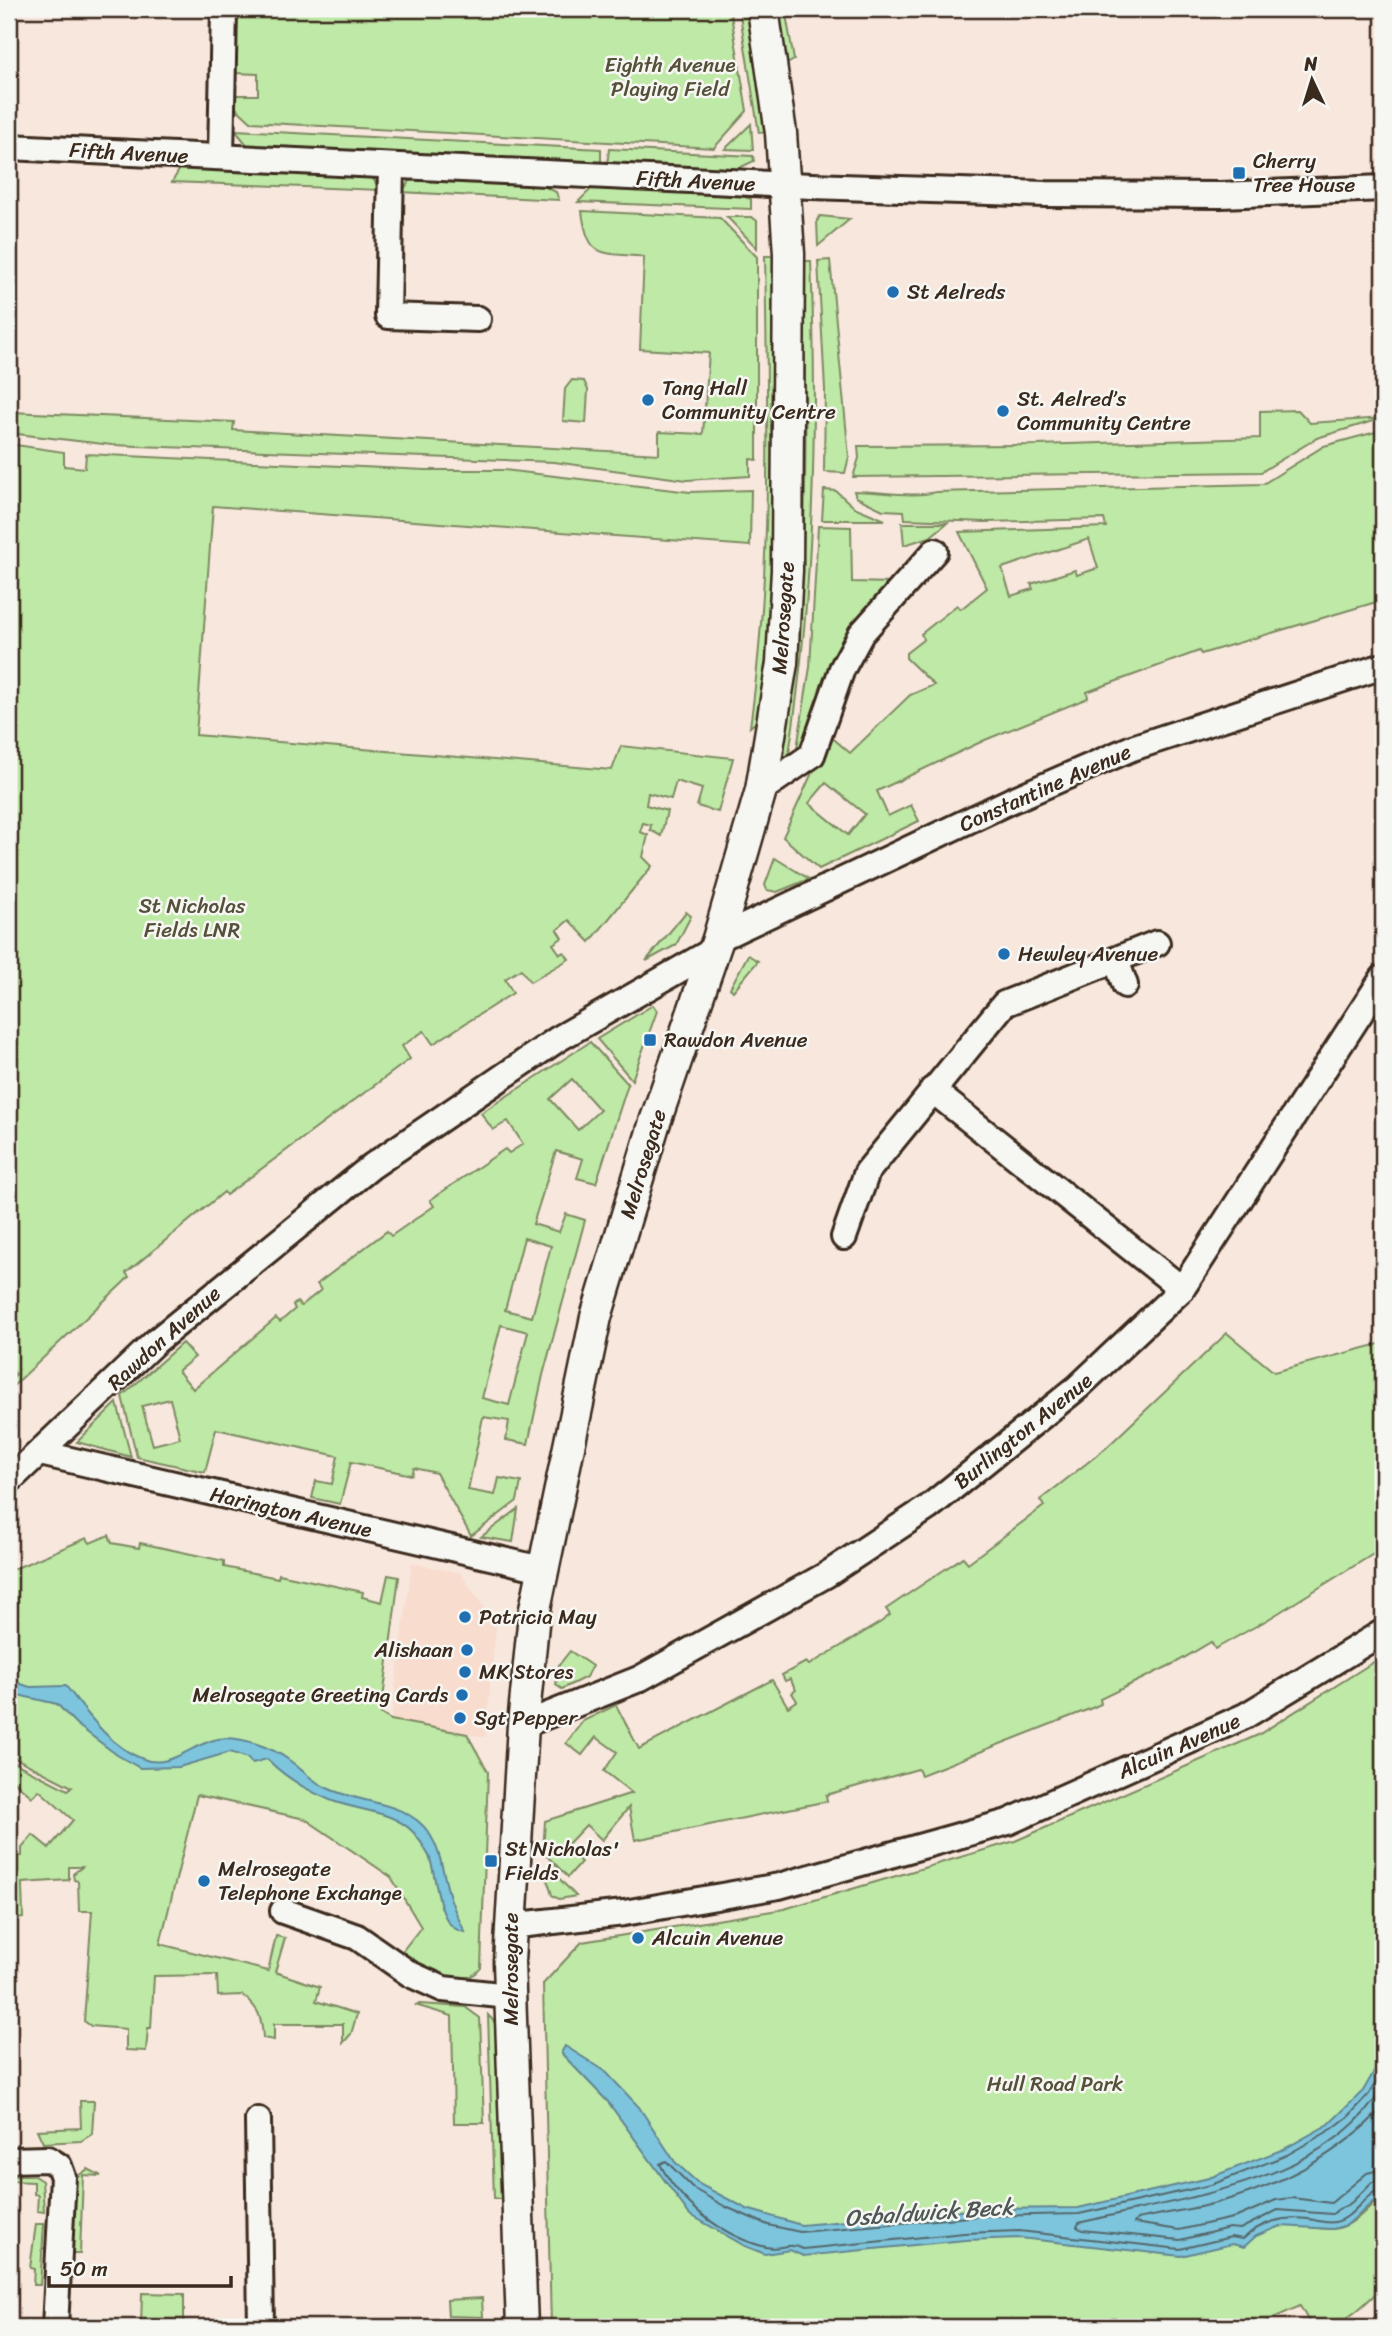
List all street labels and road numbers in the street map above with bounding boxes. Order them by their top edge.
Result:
street label: Fifth Avenue [68,131,190,175]
street label: Fifth Avenue [635,159,757,203]
street label: Melrosegate [760,560,806,676]
street label: Constantine Avenue [953,733,1138,843]
street label: Melrosegate [608,1104,678,1224]
street label: Rawdon Avenue [98,1276,230,1400]
street label: Burlington Avenue [945,1363,1101,1499]
street label: Harington Avenue [206,1475,376,1549]
street label: Alcuin Avenue [1110,1702,1247,1790]
street label: Melrosegate [492,1912,530,2026]

